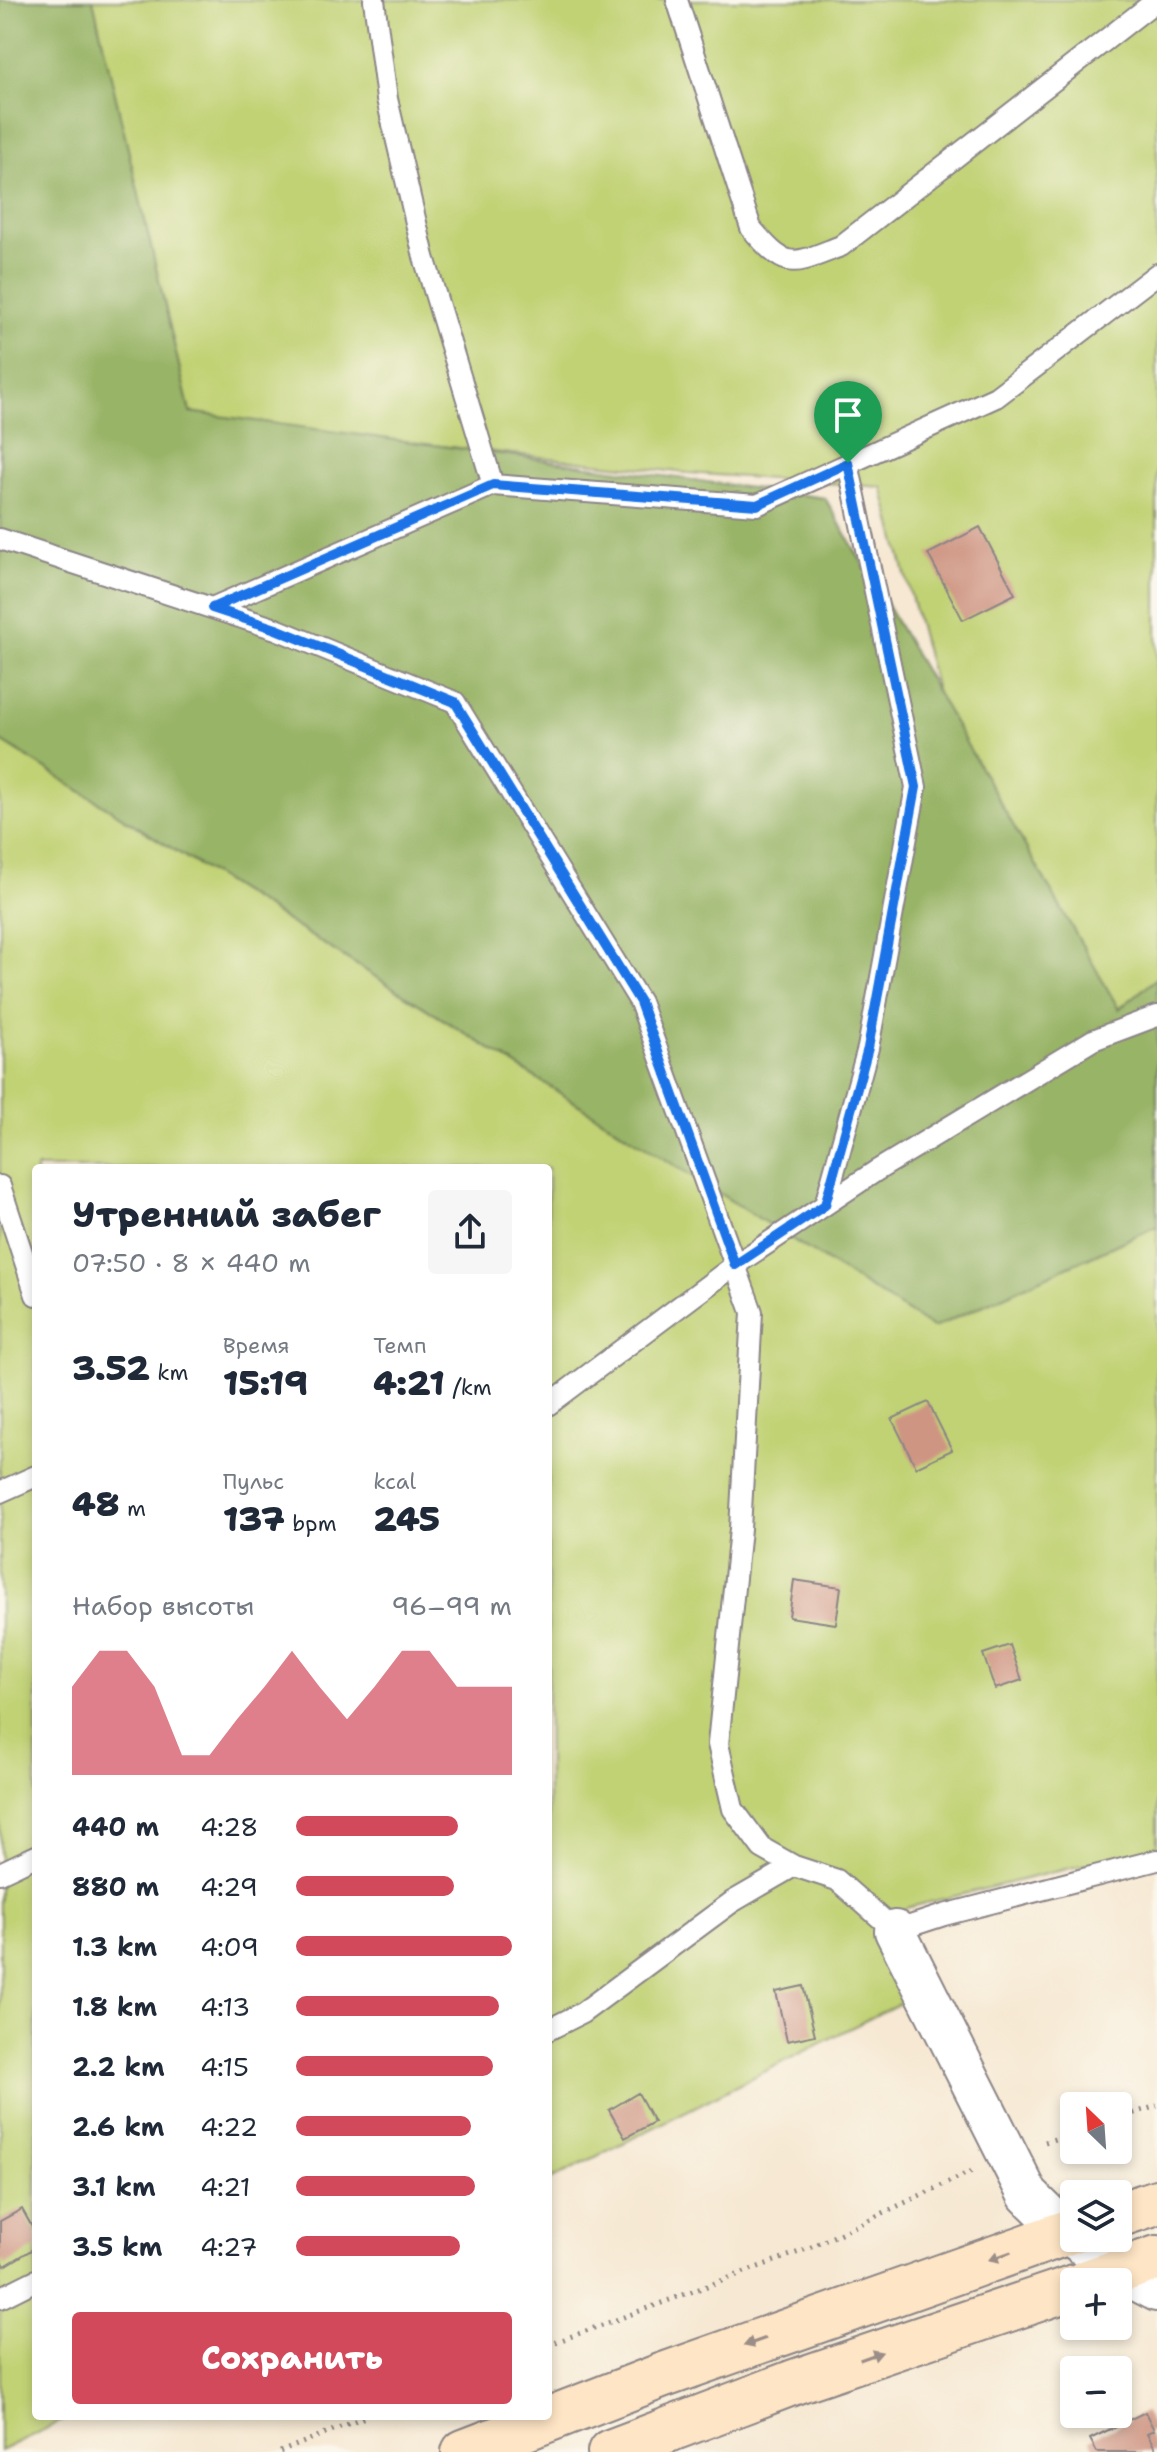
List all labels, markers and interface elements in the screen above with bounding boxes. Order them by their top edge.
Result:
pin [814,381,882,463]
icon: arrive [826,393,870,437]
text: Утренний забег [72,1190,381,1239]
button: share [428,1190,512,1274]
text: 07:50 · 8 × 440 m [72,1245,311,1280]
text: Время [223,1331,290,1360]
text: Темп [373,1331,427,1360]
text: 3.52 [72,1345,150,1391]
text: km [150,1358,188,1387]
text: 15:19 [223,1360,308,1406]
text: 4:21 [373,1360,445,1406]
text: /km [445,1373,492,1402]
text: Пульс [223,1467,284,1496]
text: kcal [373,1467,416,1496]
text: 48 [72,1481,120,1527]
text: m [120,1494,146,1523]
text: 137 [223,1496,285,1542]
text: 245 [373,1496,440,1542]
text: bpm [285,1509,337,1538]
text: Набор высоты [72,1588,254,1623]
text: 96–99 m [391,1588,512,1623]
text: 440 m [72,1809,159,1844]
text: 4:28 [200,1809,259,1844]
text: 880 m [72,1869,159,1904]
text: 4:29 [200,1869,258,1904]
text: 1.3 km [72,1929,157,1964]
text: 4:09 [200,1929,259,1964]
text: 1.8 km [72,1989,157,2024]
text: 4:13 [200,1989,250,2024]
text: 2.2 km [72,2049,165,2084]
text: 4:15 [200,2049,249,2084]
north arrow [1060,2092,1132,2164]
map controls [1060,2092,1132,2428]
text: 2.6 km [72,2109,165,2144]
text: 4:22 [200,2109,258,2144]
text: 3.1 km [72,2169,156,2204]
text: 4:21 [200,2169,251,2204]
button: layers [1060,2180,1132,2252]
text: 3.5 km [72,2229,163,2264]
text: 4:27 [200,2229,258,2264]
one-way arrow [988,2250,1012,2262]
button: + [1060,2268,1132,2340]
button: Сохранить [72,2312,512,2404]
one-way arrow [743,2337,767,2349]
one-way arrow [859,2350,883,2362]
button: − [1060,2356,1132,2428]

